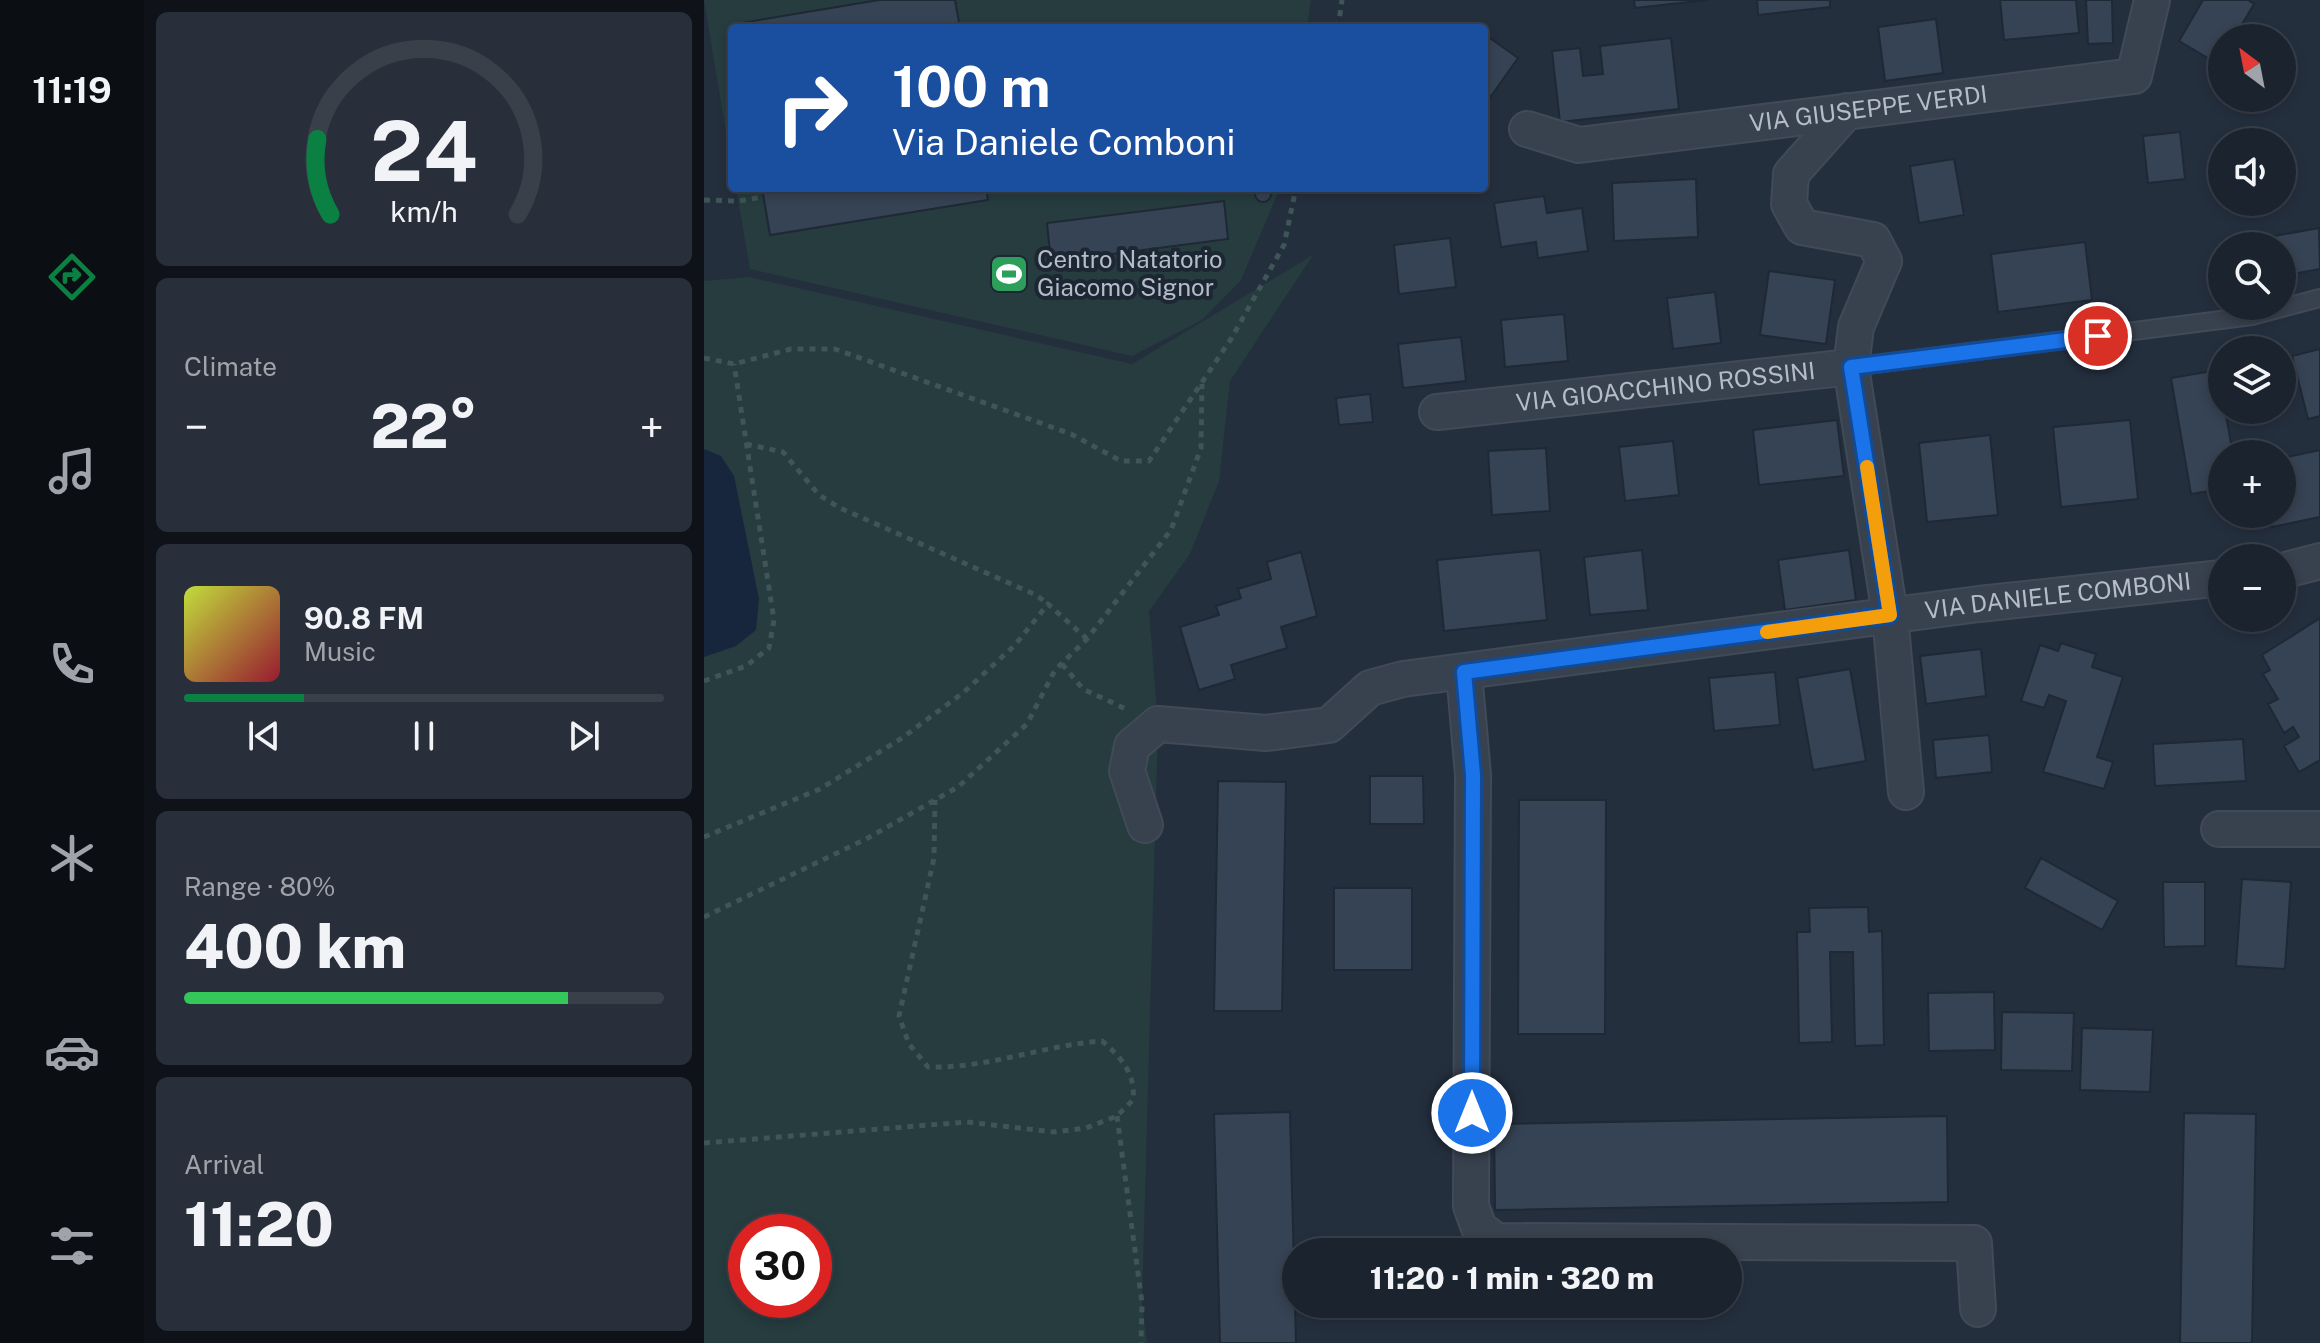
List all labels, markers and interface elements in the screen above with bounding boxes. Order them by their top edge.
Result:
north arrow [2208,24,2296,112]
map controls [2208,24,2296,632]
text: 100 m [892,54,1051,120]
icon: right [760,56,864,160]
text: 11:19 [32,69,112,111]
street label: VIA GIUSEPPE VERDI [1748,79,1989,137]
text: 24 [370,102,478,200]
text: Via Daniele Comboni [892,121,1235,163]
button: sound [2208,128,2296,216]
text: km/h [390,195,458,228]
button: search [2208,232,2296,320]
place label: Centro Natatorio Giacomo Signor [1037,245,1222,301]
icon: directions [44,249,100,305]
sports icon: Centro Natatorio Giacomo Signor [988,253,1030,295]
pin [2064,302,2132,370]
icon: arrive [2076,314,2120,358]
button: layers [2208,336,2296,424]
text: Climate [184,351,277,382]
street label: VIA GIOACCHINO ROSSINI [1515,356,1816,416]
text: 22° [370,391,478,462]
text: − [184,401,208,453]
text: + [640,401,664,453]
button: + [2208,440,2296,528]
icon: music [44,443,100,499]
button: − [2208,544,2296,632]
street label: VIA DANIELE COMBONI [1923,566,2192,624]
text: 90.8 FM [304,600,424,636]
icon: phone [44,636,100,692]
text: Music [304,636,376,667]
icon: previous [242,714,286,758]
icon: pause [402,714,446,758]
icon: next [562,714,606,758]
icon: climate [44,830,100,886]
text: Range · 80% [184,871,336,902]
text: 400 km [184,911,406,982]
icon: car [44,1024,100,1080]
position arrow [1430,1071,1514,1155]
text: Arrival [184,1149,264,1180]
text: 11:20 [184,1189,334,1260]
speed limit sign: 30 [728,1214,832,1318]
icon: filters [44,1218,100,1274]
text: 11:20 · 1 min · 320 m [1370,1260,1654,1296]

